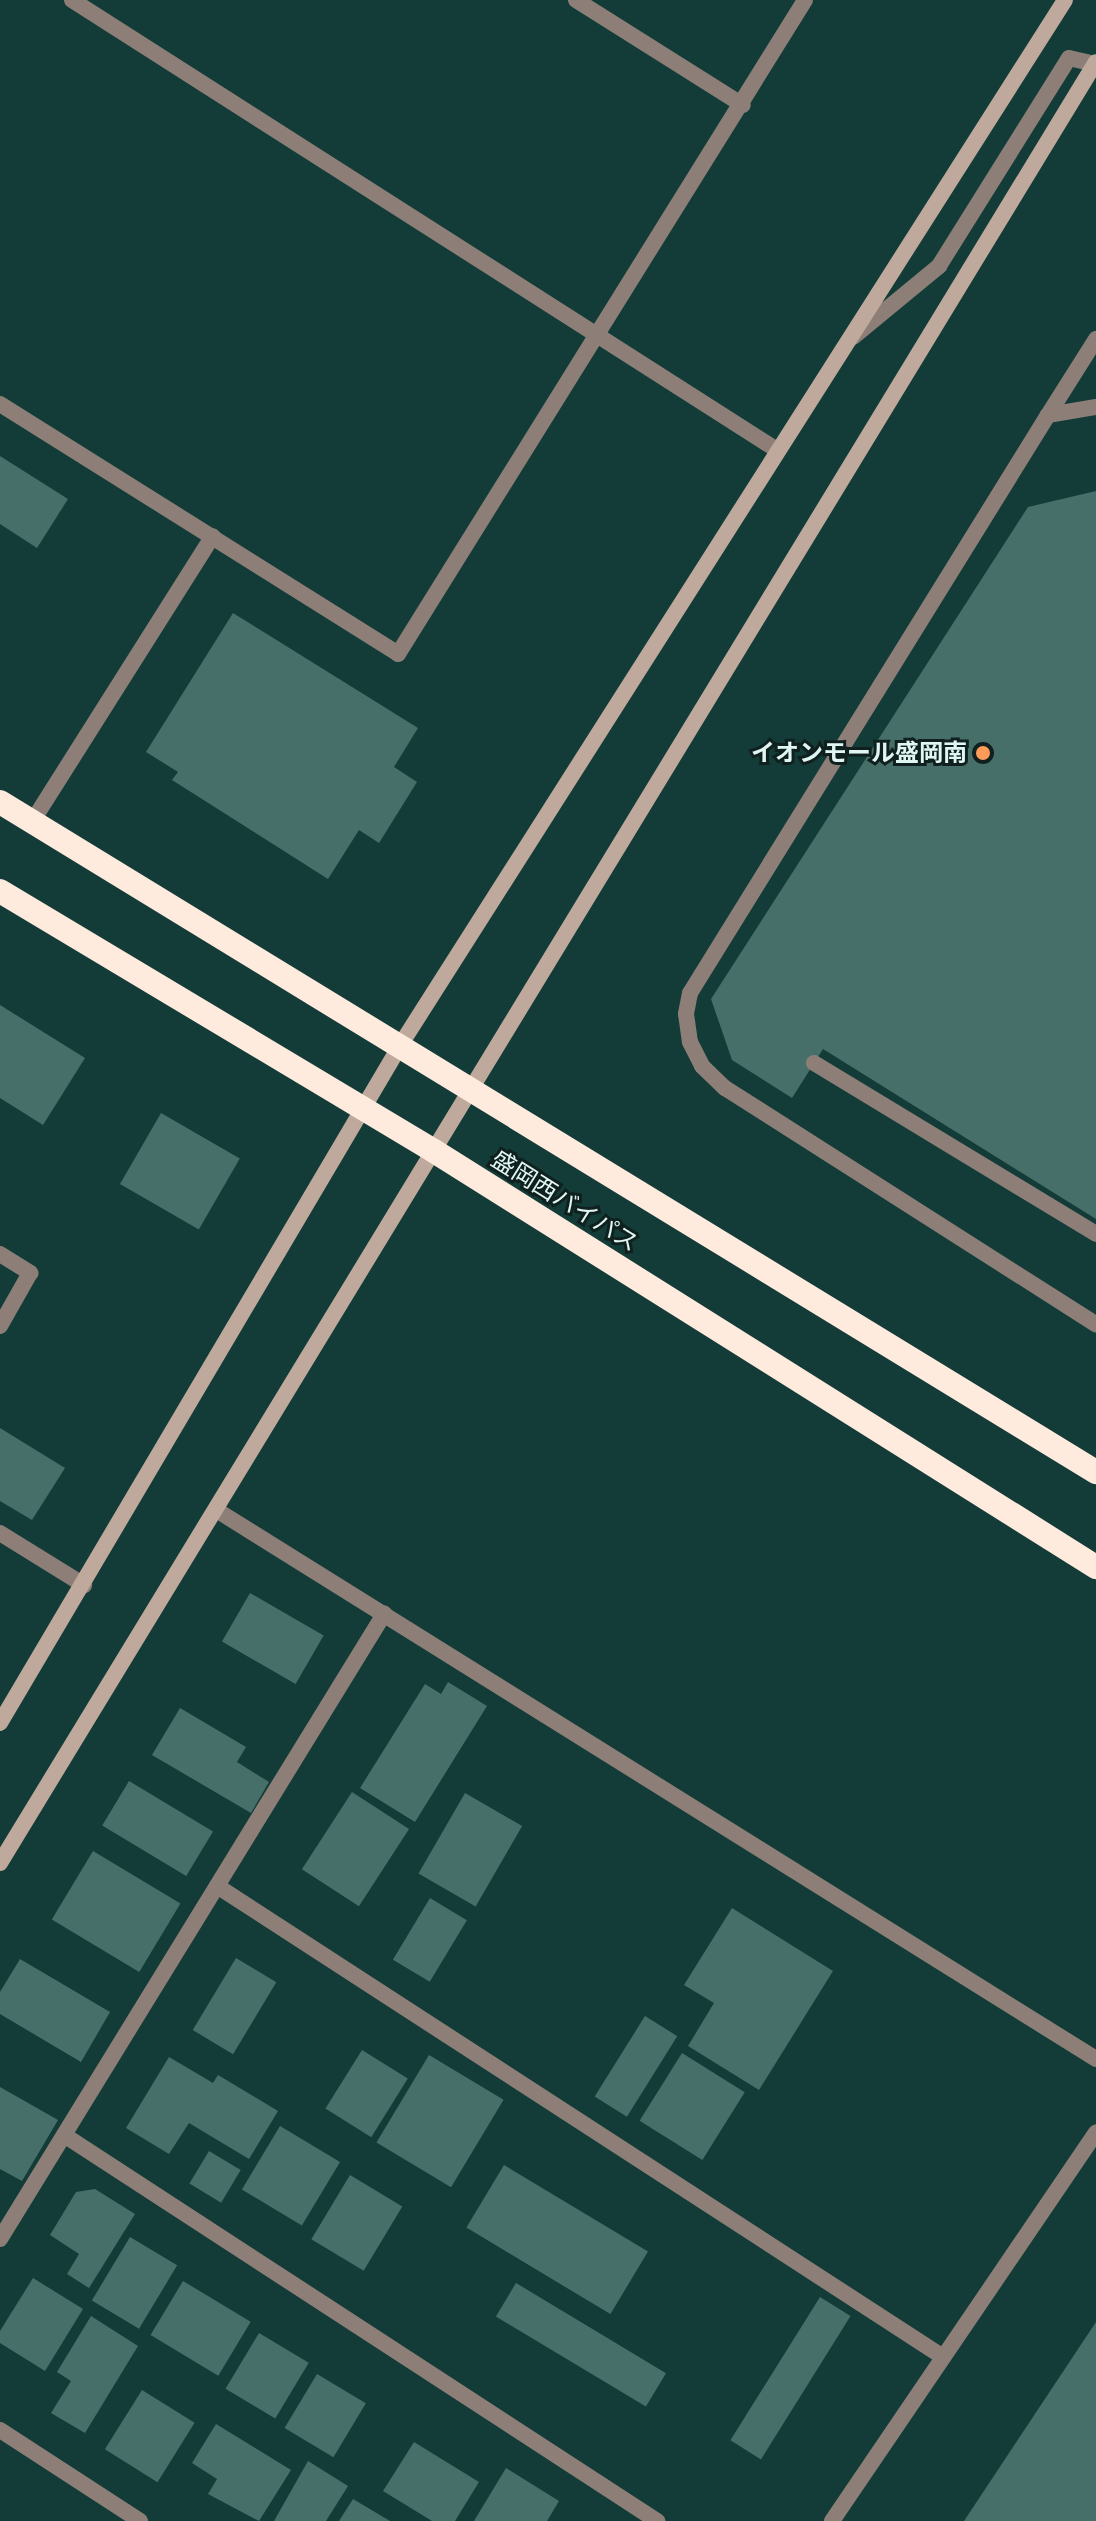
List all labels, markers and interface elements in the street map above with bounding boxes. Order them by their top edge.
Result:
place label: イオンモール盛岡南 [751,739,967,767]
marker: イオンモール盛岡南 [974,744,992,762]
street label: 盛岡西バイパス [486,1144,644,1258]

